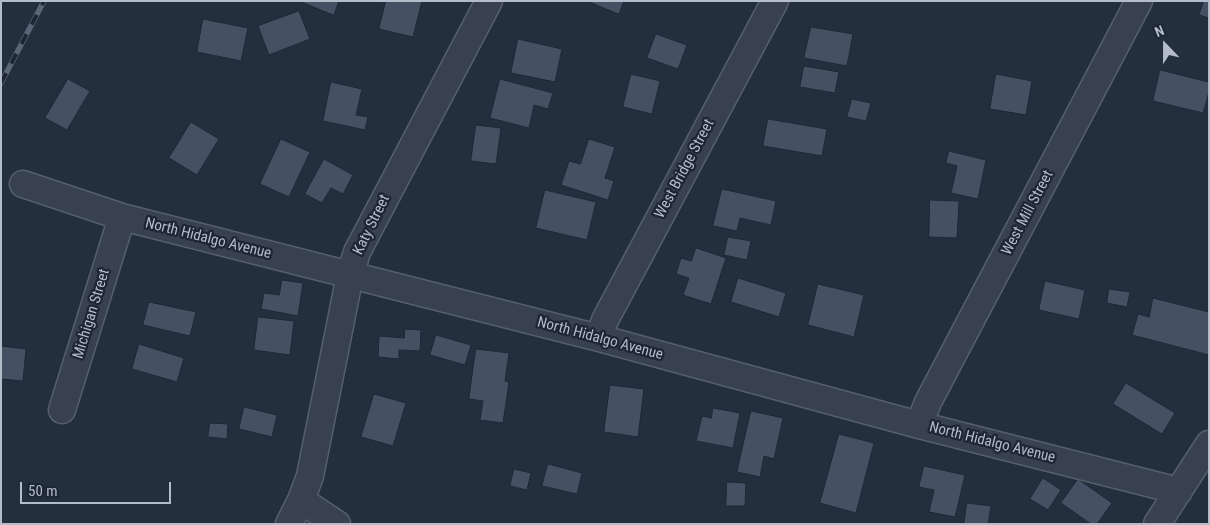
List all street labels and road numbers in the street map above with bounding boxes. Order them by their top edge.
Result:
street label: West Bridge Street [651,116,719,222]
street label: West Mill Street [998,168,1058,258]
street label: Katy Street [350,192,394,258]
street label: North Hidalgo Avenue [143,215,273,263]
street label: Michigan Street [70,267,114,361]
street label: North Hidalgo Avenue [535,314,665,364]
street label: North Hidalgo Avenue [927,419,1057,467]

